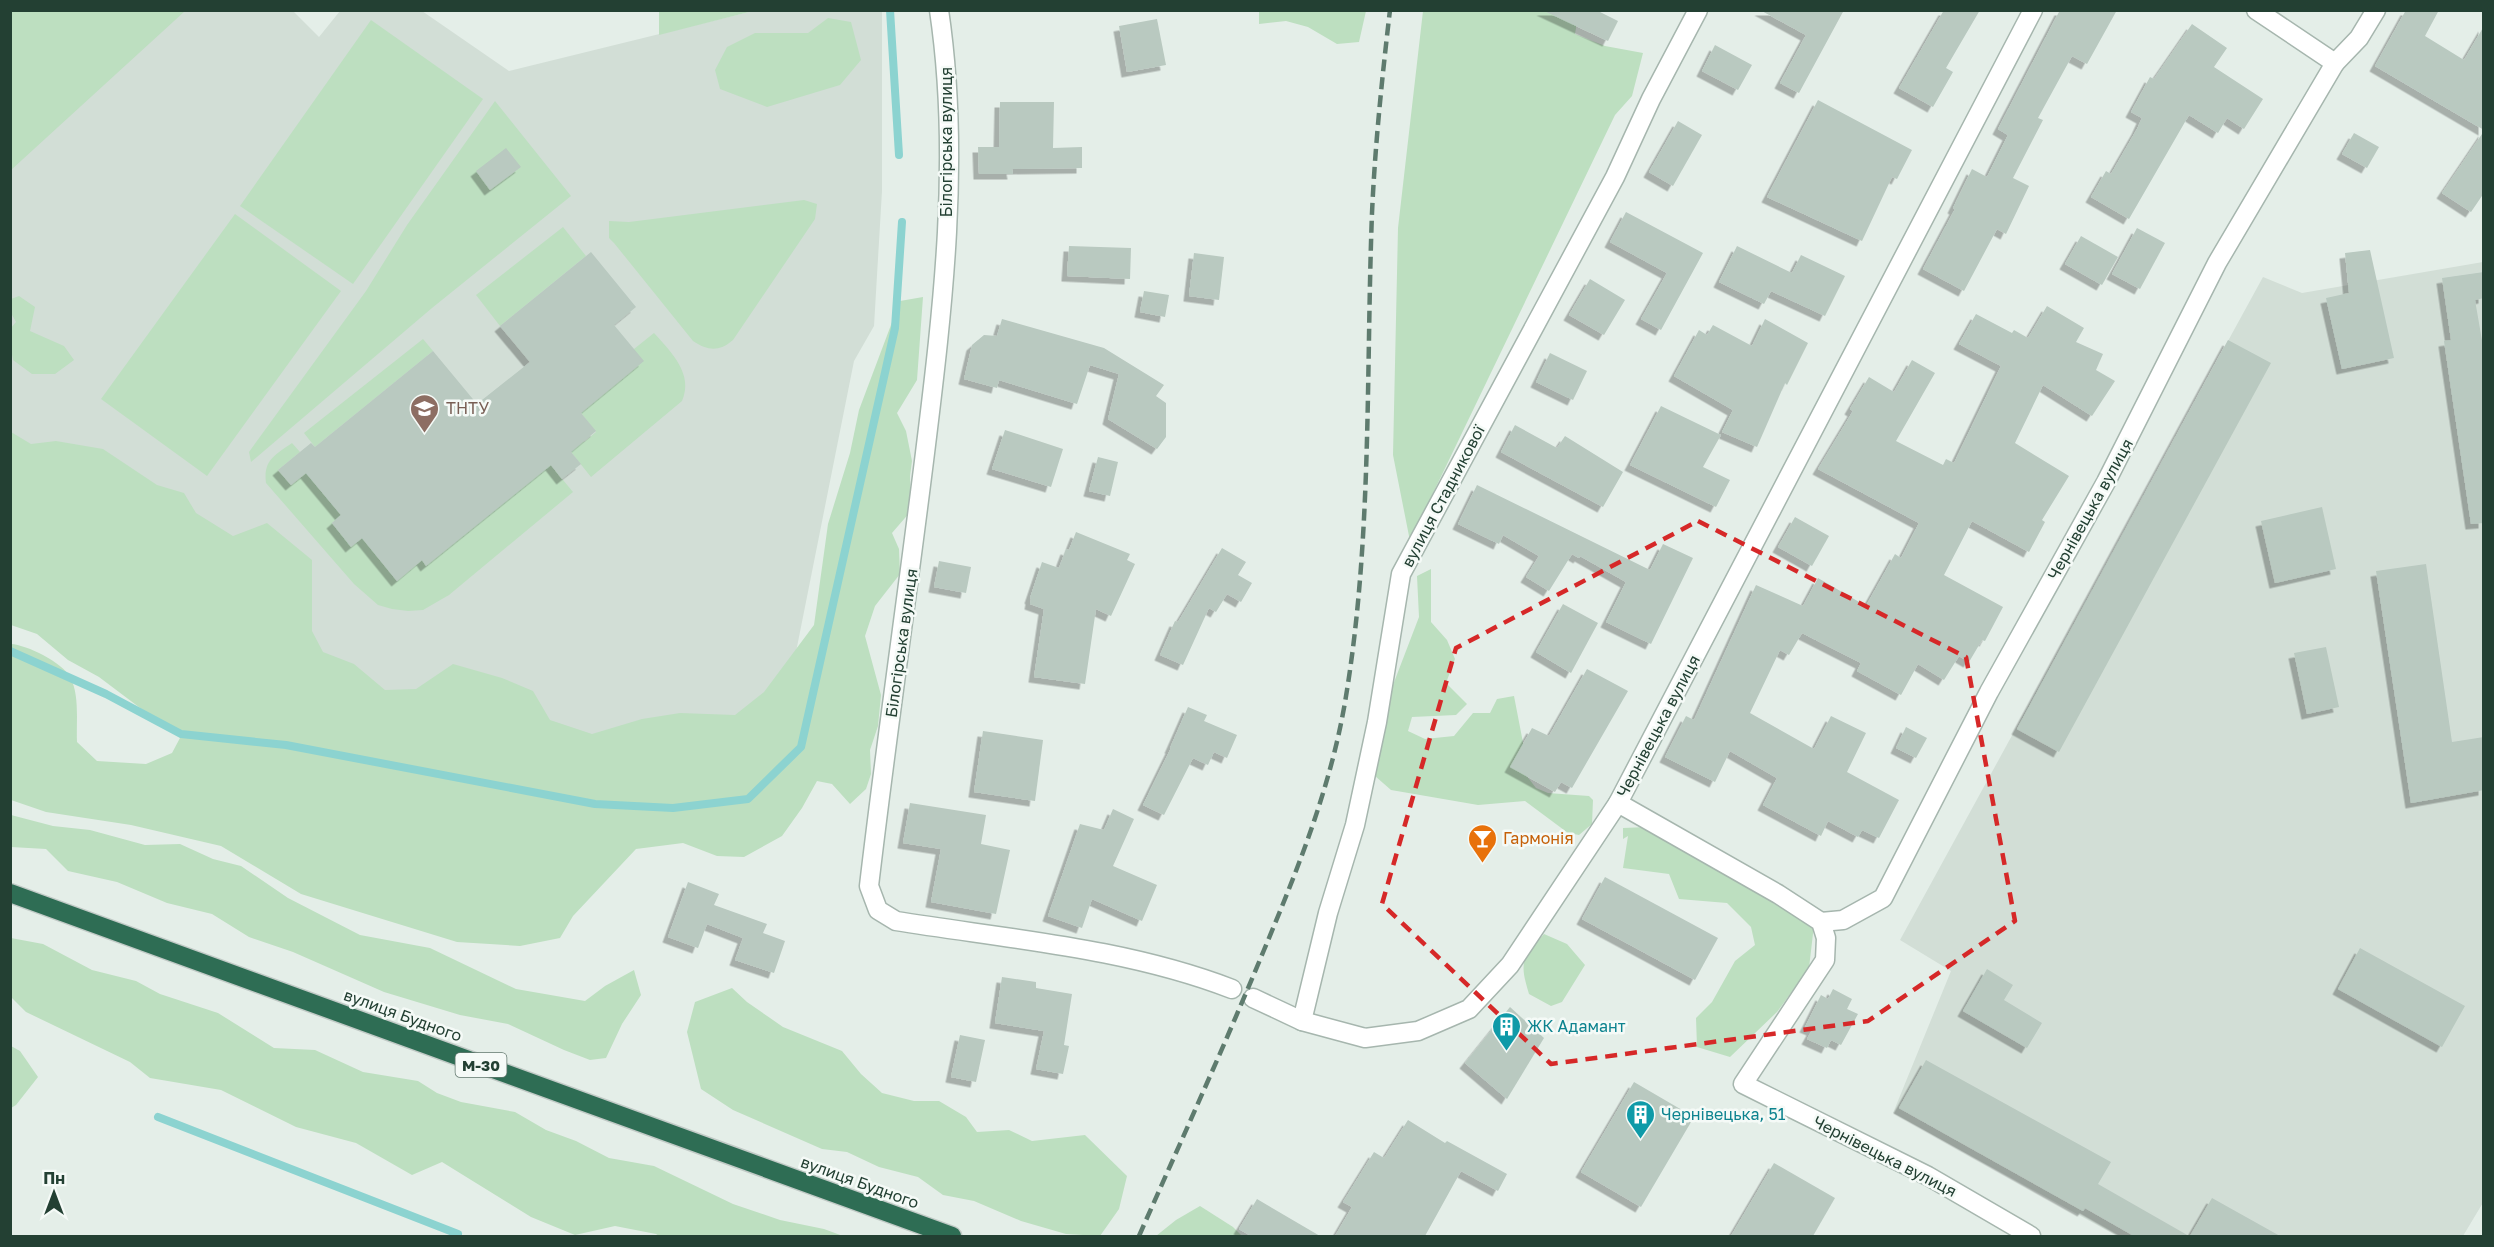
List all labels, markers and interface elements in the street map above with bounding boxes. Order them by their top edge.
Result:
street label: Білогірська вулиця [936,67,956,217]
school or university icon: ТНТУ [409,392,441,434]
place label: ТНТУ [446,398,489,418]
street label: вулиця Стадникової [1397,421,1489,570]
street label: Чернівецька вулиця [2043,435,2137,583]
street label: Білогірська вулиця [881,567,921,719]
street label: Чернівецька вулиця [1612,651,1704,801]
bar icon: Гармонія [1466,822,1498,864]
place label: Гармонія [1503,828,1574,848]
street label: вулиця Будного [341,984,465,1046]
building icon: ЖК Адамант [1490,1010,1522,1052]
place label: ЖК Адамант [1527,1016,1626,1036]
road number: М-30 [456,1053,506,1077]
building icon: Чернівецька, 51 [1624,1098,1656,1140]
place label: Чернівецька, 51 [1661,1104,1786,1124]
street label: Чернівецька вулиця [1810,1111,1960,1201]
street label: вулиця Будного [798,1151,922,1213]
north arrow [24,1163,84,1223]
text: Пн [43,1168,65,1188]

